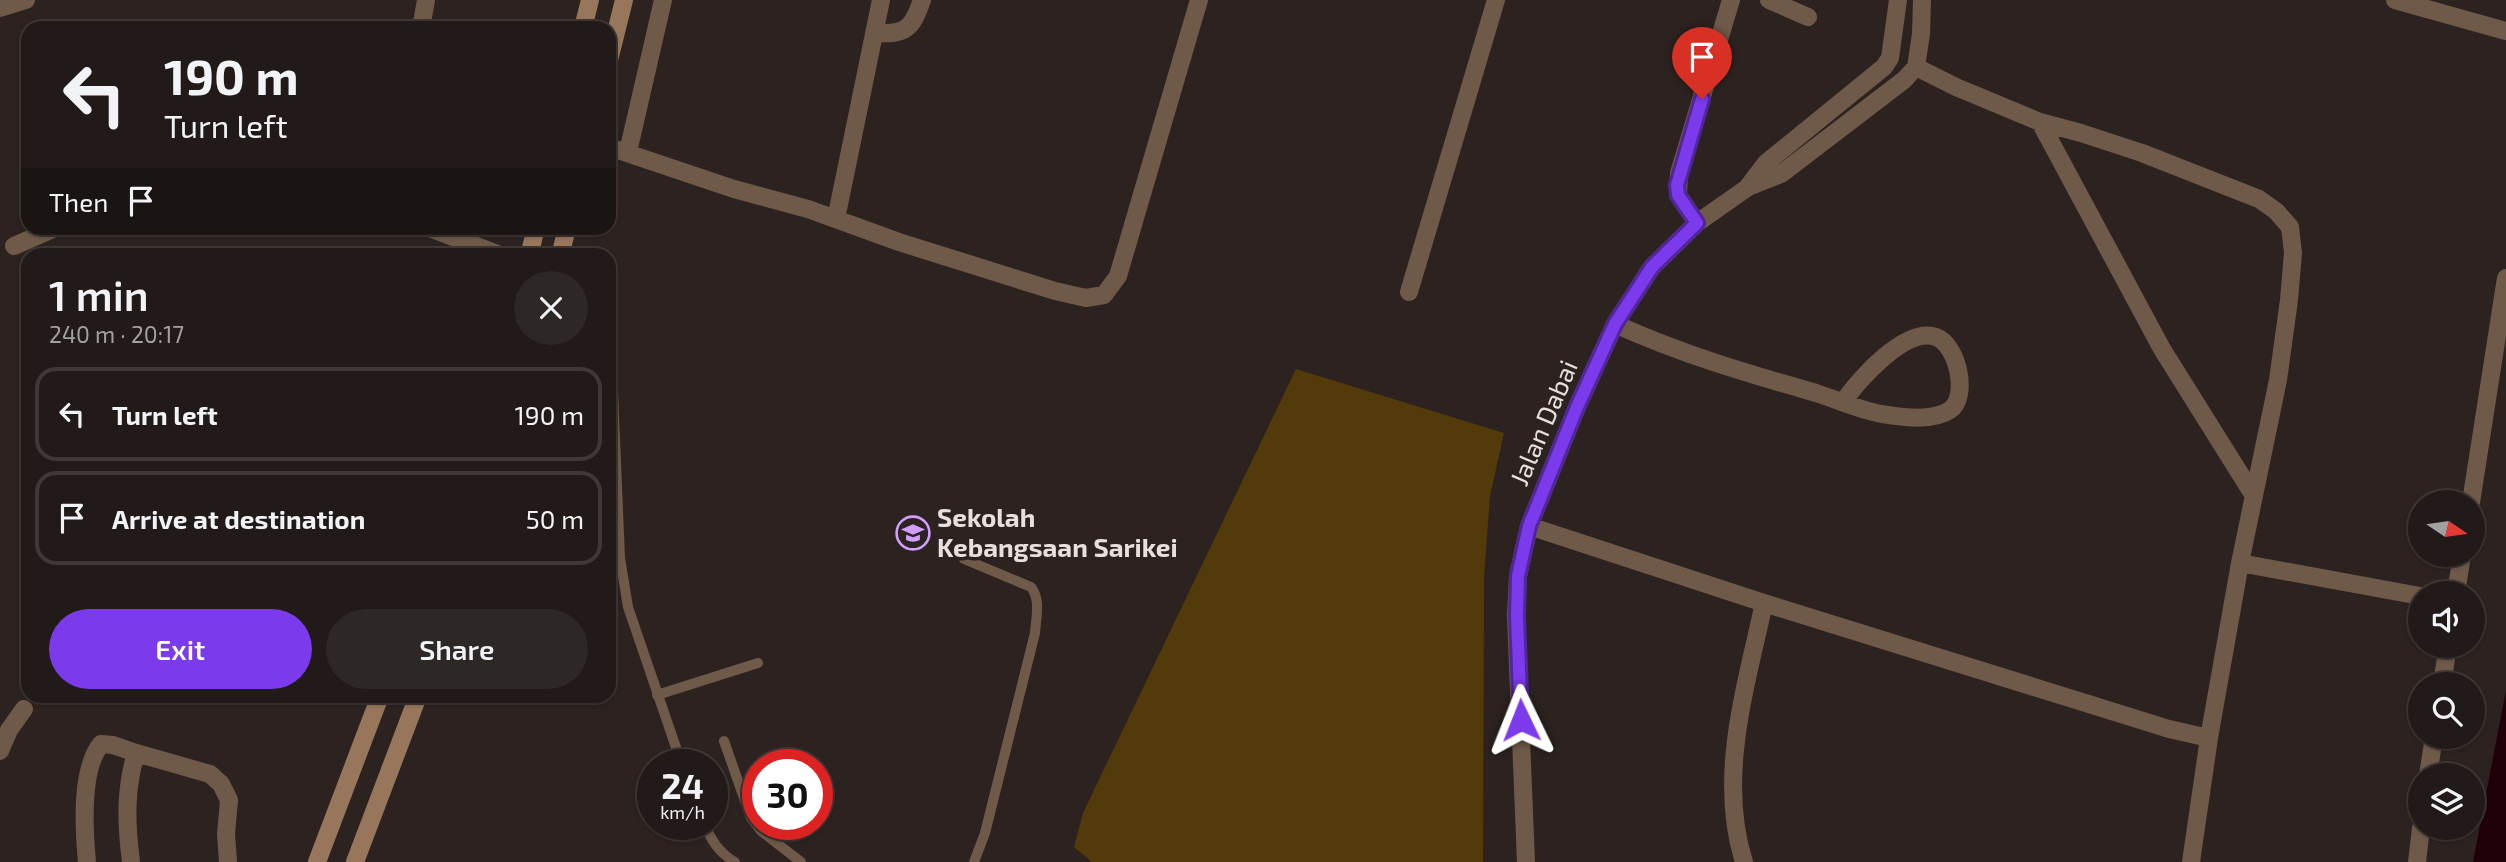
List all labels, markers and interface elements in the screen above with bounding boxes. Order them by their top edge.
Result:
pin [1672,27,1732,99]
icon: arrive [1683,38,1721,76]
text: 190 m [164,46,299,105]
icon: left [49,49,140,140]
text: Turn left [164,106,288,144]
icon: arrive [122,182,160,220]
text: Then [49,186,108,217]
text: 1 min [49,269,149,319]
button: close [514,271,588,345]
text: 240 m · 20:17 [49,320,184,348]
street label: Jalan Dabai [1502,355,1583,490]
icon: left [53,395,91,433]
text: Turn left [112,399,218,430]
text: 190 m [515,399,584,430]
north arrow [2408,490,2485,567]
map controls [2408,490,2485,840]
icon: arrive [53,499,91,537]
place label: Sekolah Kebangsaan Sarikei [937,501,1178,562]
text: Arrive at destination [112,503,365,534]
text: 50 m [526,503,584,534]
school or university icon: Sekolah Kebangsaan Sarikei [894,514,932,552]
button: sound [2408,581,2485,658]
button: Exit [49,609,312,689]
button: Share [326,609,588,689]
button: search [2408,672,2485,749]
position arrow [1484,683,1558,757]
speed limit sign: 30 [742,749,833,840]
button: layers [2408,763,2485,840]
text: 24 [661,764,704,806]
text: km/h [660,801,705,823]

